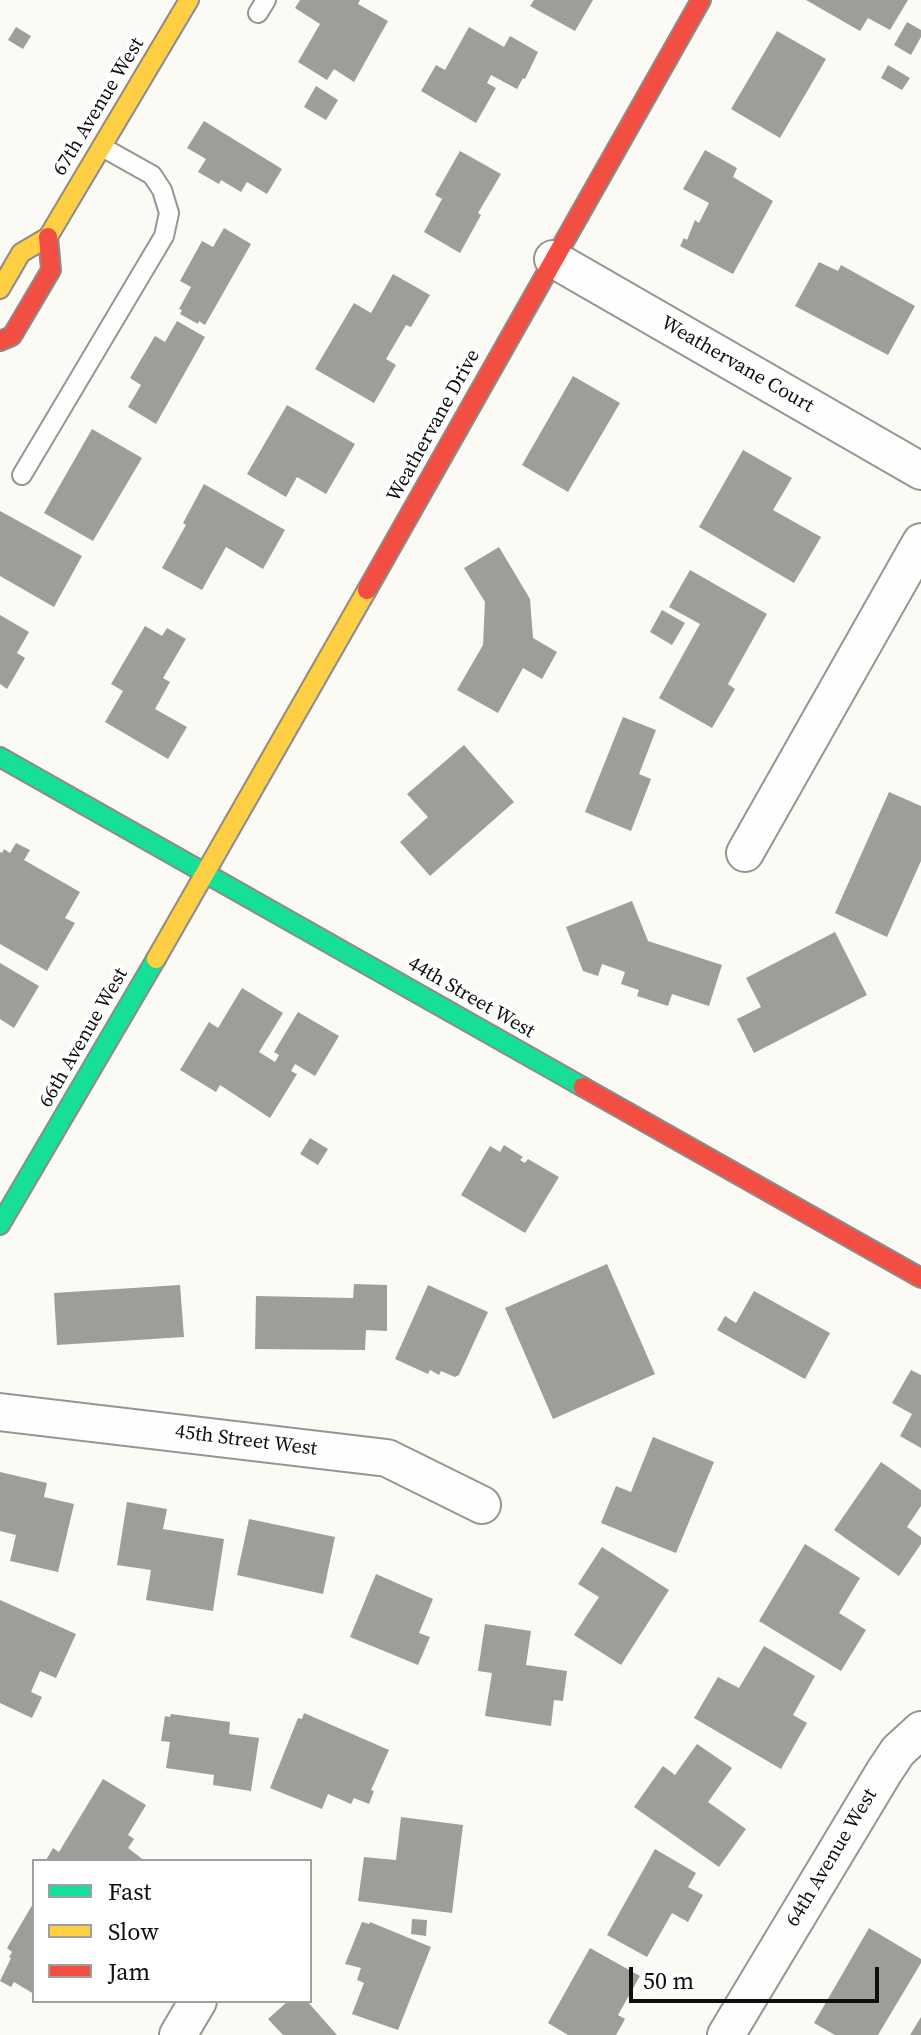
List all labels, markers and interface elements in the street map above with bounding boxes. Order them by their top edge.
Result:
street label: 67th Avenue West [48,34,150,180]
street label: Weathervane Court [656,311,818,419]
street label: Weathervane Drive [382,346,486,506]
street label: 44th Street West [403,952,539,1044]
street label: 66th Avenue West [34,964,134,1112]
street label: 45th Street West [174,1420,318,1462]
street label: 64th Avenue West [781,1785,883,1931]
legend [32,1859,312,2003]
text: Fast [108,1875,151,1908]
text: Slow [108,1915,159,1948]
scale bar [633,1951,883,2001]
text: Jam [108,1955,150,1988]
text: 50 m [643,1964,694,1997]

